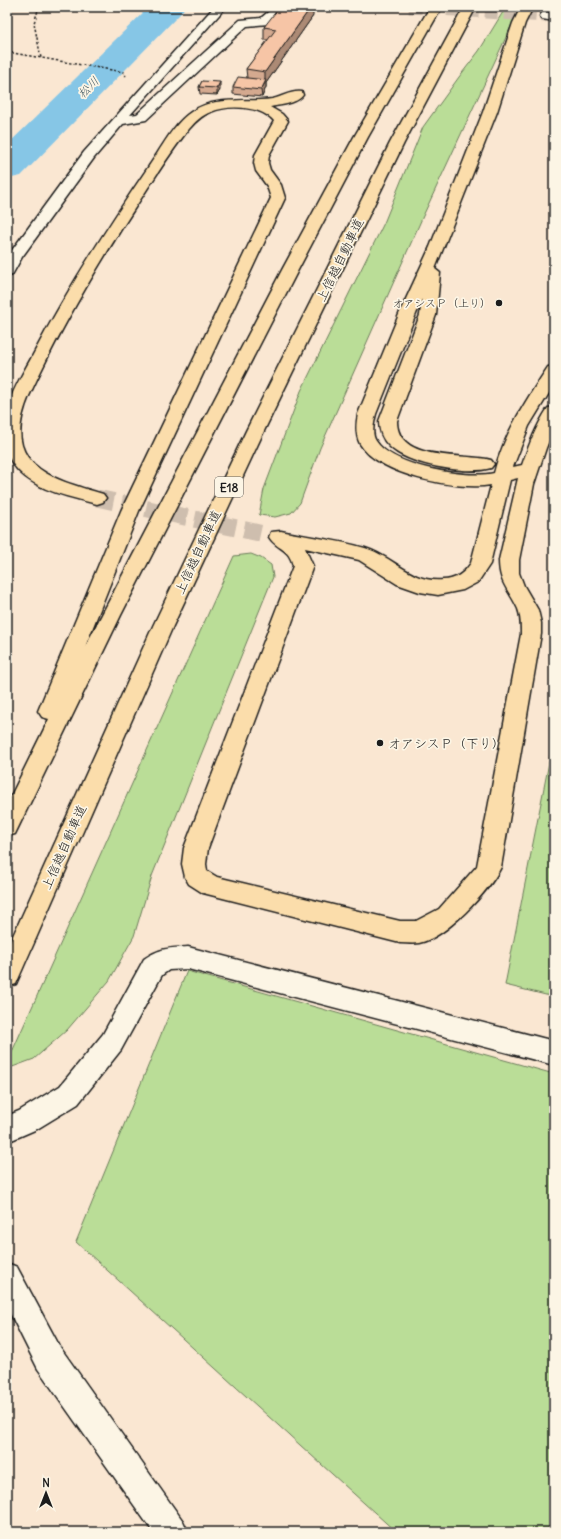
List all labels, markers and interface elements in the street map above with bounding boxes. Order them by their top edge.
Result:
water label: 松川 [74,73,102,101]
street label: 上信越自動車道 [312,215,368,305]
place label: オアシスＰ（上り） [392,296,491,310]
marker: オアシスＰ（上り） [494,298,504,308]
road number: E18 [215,477,243,497]
street label: 上信越自動車道 [171,507,225,597]
place label: オアシスＰ（下り） [388,735,505,752]
marker: オアシスＰ（下り） [375,738,385,748]
street label: 上信越自動車道 [38,802,90,892]
north arrow [26,1473,66,1513]
text: N [42,1476,50,1490]

